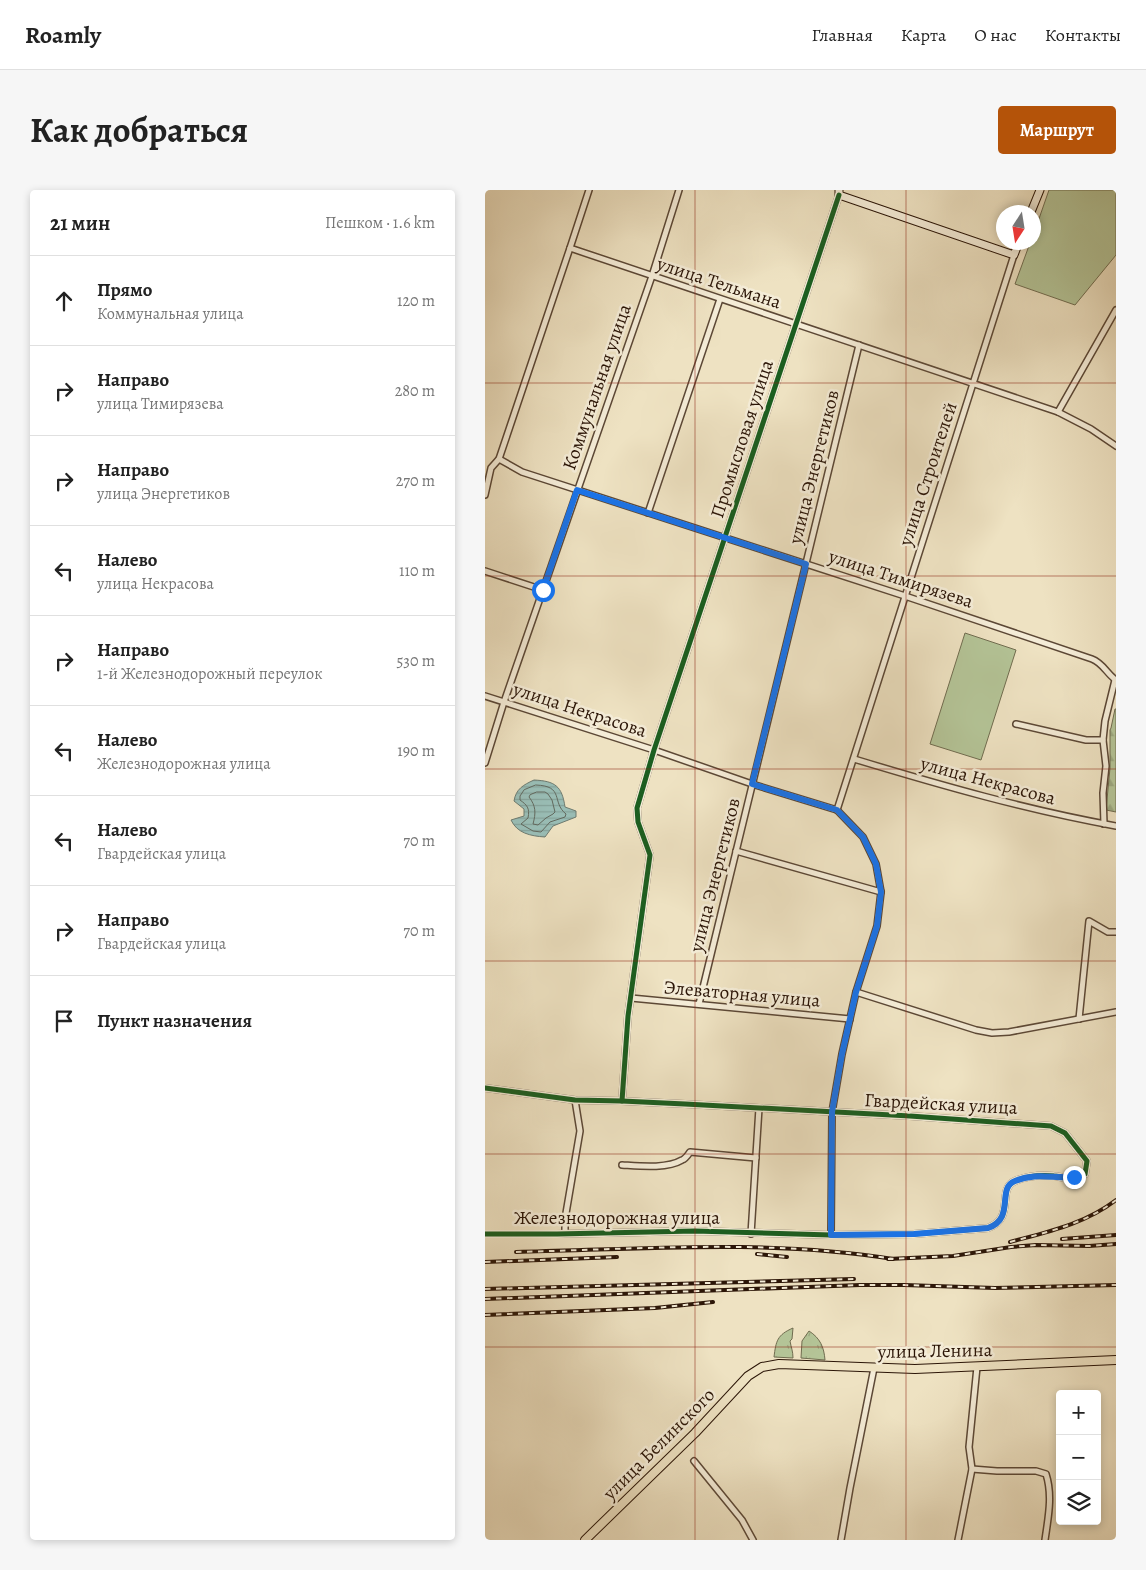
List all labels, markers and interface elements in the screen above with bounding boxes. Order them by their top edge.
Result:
text: Roamly [25,19,101,51]
text: Главная [812,23,873,47]
text: Карта [901,23,946,47]
text: О нас [974,23,1017,47]
text: Контакты [1045,23,1121,47]
text: Как добраться [30,106,248,154]
button: Маршрут [998,106,1116,154]
north arrow [996,205,1041,250]
text: 21 мин [50,209,110,237]
text: Пешком · 1.6 km [325,212,435,234]
street label: улица Тельмана [653,250,785,315]
text: Прямо [97,277,152,303]
icon: ahead [50,287,78,315]
text: 120 m [397,290,435,312]
street label: Коммунальная улица [556,300,638,474]
text: Коммунальная улица [97,303,244,325]
street label: Промысловая улица [704,356,780,521]
text: Направо [97,367,169,393]
icon: right [50,377,78,405]
text: 280 m [395,380,435,402]
street label: улица Энергетиков [782,387,846,548]
text: улица Тимирязева [97,393,224,415]
street label: улица Строителей [892,399,963,550]
text: Направо [97,457,169,483]
icon: right [50,467,78,495]
text: 270 m [396,470,435,492]
text: улица Энергетиков [97,483,230,505]
street label: улица Тимирязева [824,543,977,615]
text: Налево [97,547,157,573]
icon: left [50,557,78,585]
text: 110 m [399,560,435,582]
text: улица Некрасова [97,573,214,595]
route start [532,579,555,602]
text: Направо [97,637,169,663]
icon: right [50,647,78,675]
text: 530 m [396,650,435,672]
text: 1-й Железнодорожный переулок [97,663,322,685]
street label: улица Некрасова [509,676,650,744]
text: Налево [97,727,157,753]
icon: left [50,737,78,765]
text: 190 m [397,740,435,762]
street label: улица Некрасова [917,750,1059,812]
text: Железнодорожная улица [97,753,271,775]
street label: улица Энергетиков [683,795,747,956]
text: Налево [97,817,157,843]
icon: left [50,827,78,855]
text: 70 m [403,830,435,852]
text: Гвардейская улица [97,843,226,865]
text: Направо [97,907,169,933]
icon: right [50,917,78,945]
text: 70 m [403,920,435,942]
text: Гвардейская улица [97,933,226,955]
street label: Элеваторная улица [663,974,822,1014]
icon: arrive [50,1007,78,1035]
text: Пункт назначения [97,1008,252,1034]
street label: Гвардейская улица [864,1087,1019,1121]
route end [1063,1166,1086,1189]
street label: Железнодорожная улица [514,1205,720,1231]
street label: улица Ленина [876,1337,993,1365]
street label: улица Белинского [597,1382,721,1506]
map controls [1056,1390,1101,1525]
button: + [1056,1390,1101,1435]
button: − [1056,1435,1101,1480]
button: layers [1056,1480,1101,1525]

